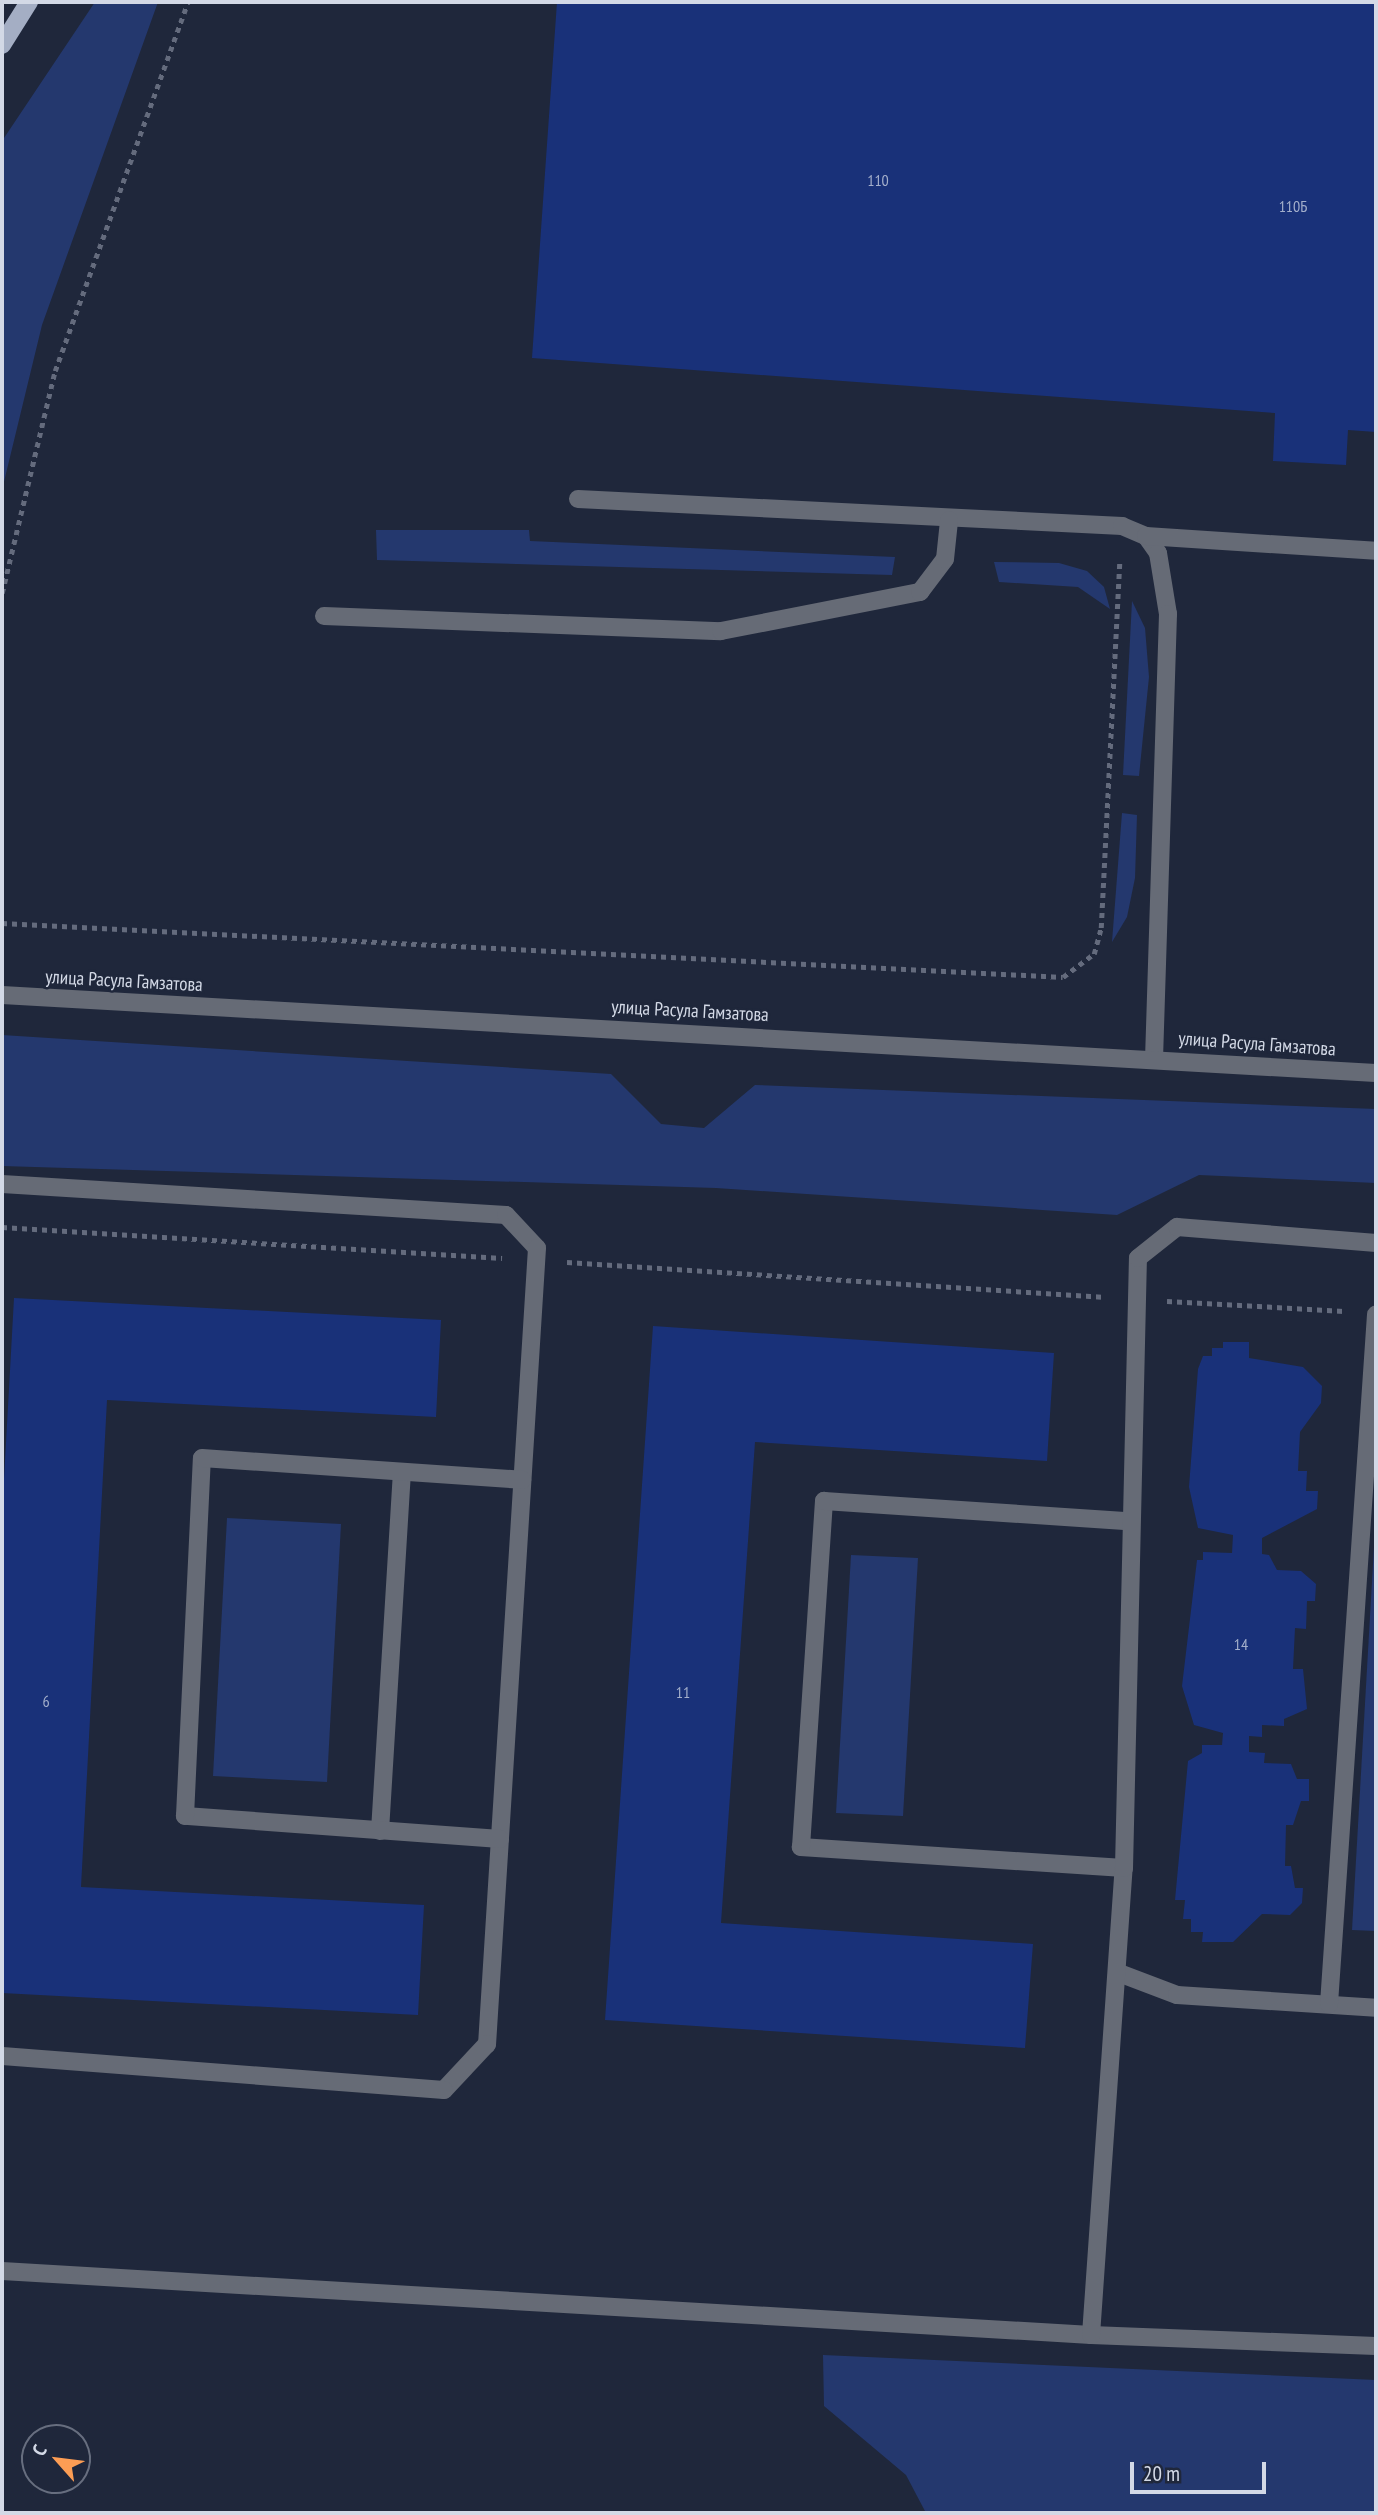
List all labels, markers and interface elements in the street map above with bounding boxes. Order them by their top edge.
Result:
house number: 110 [867,170,889,190]
house number: 110Б [1279,196,1307,216]
street label: улица Расула Гамзатова [45,965,203,997]
street label: улица Расула Гамзатова [611,995,769,1027]
street label: улица Расула Гамзатова [1178,1027,1336,1061]
house number: 14 [1234,1634,1248,1654]
house number: 11 [676,1682,690,1702]
house number: 6 [42,1691,50,1711]
north arrow [21,2424,91,2494]
text: С [27,2441,52,2460]
scale bar [1133,2448,1270,2492]
text: 20 m [1143,2460,1180,2487]

